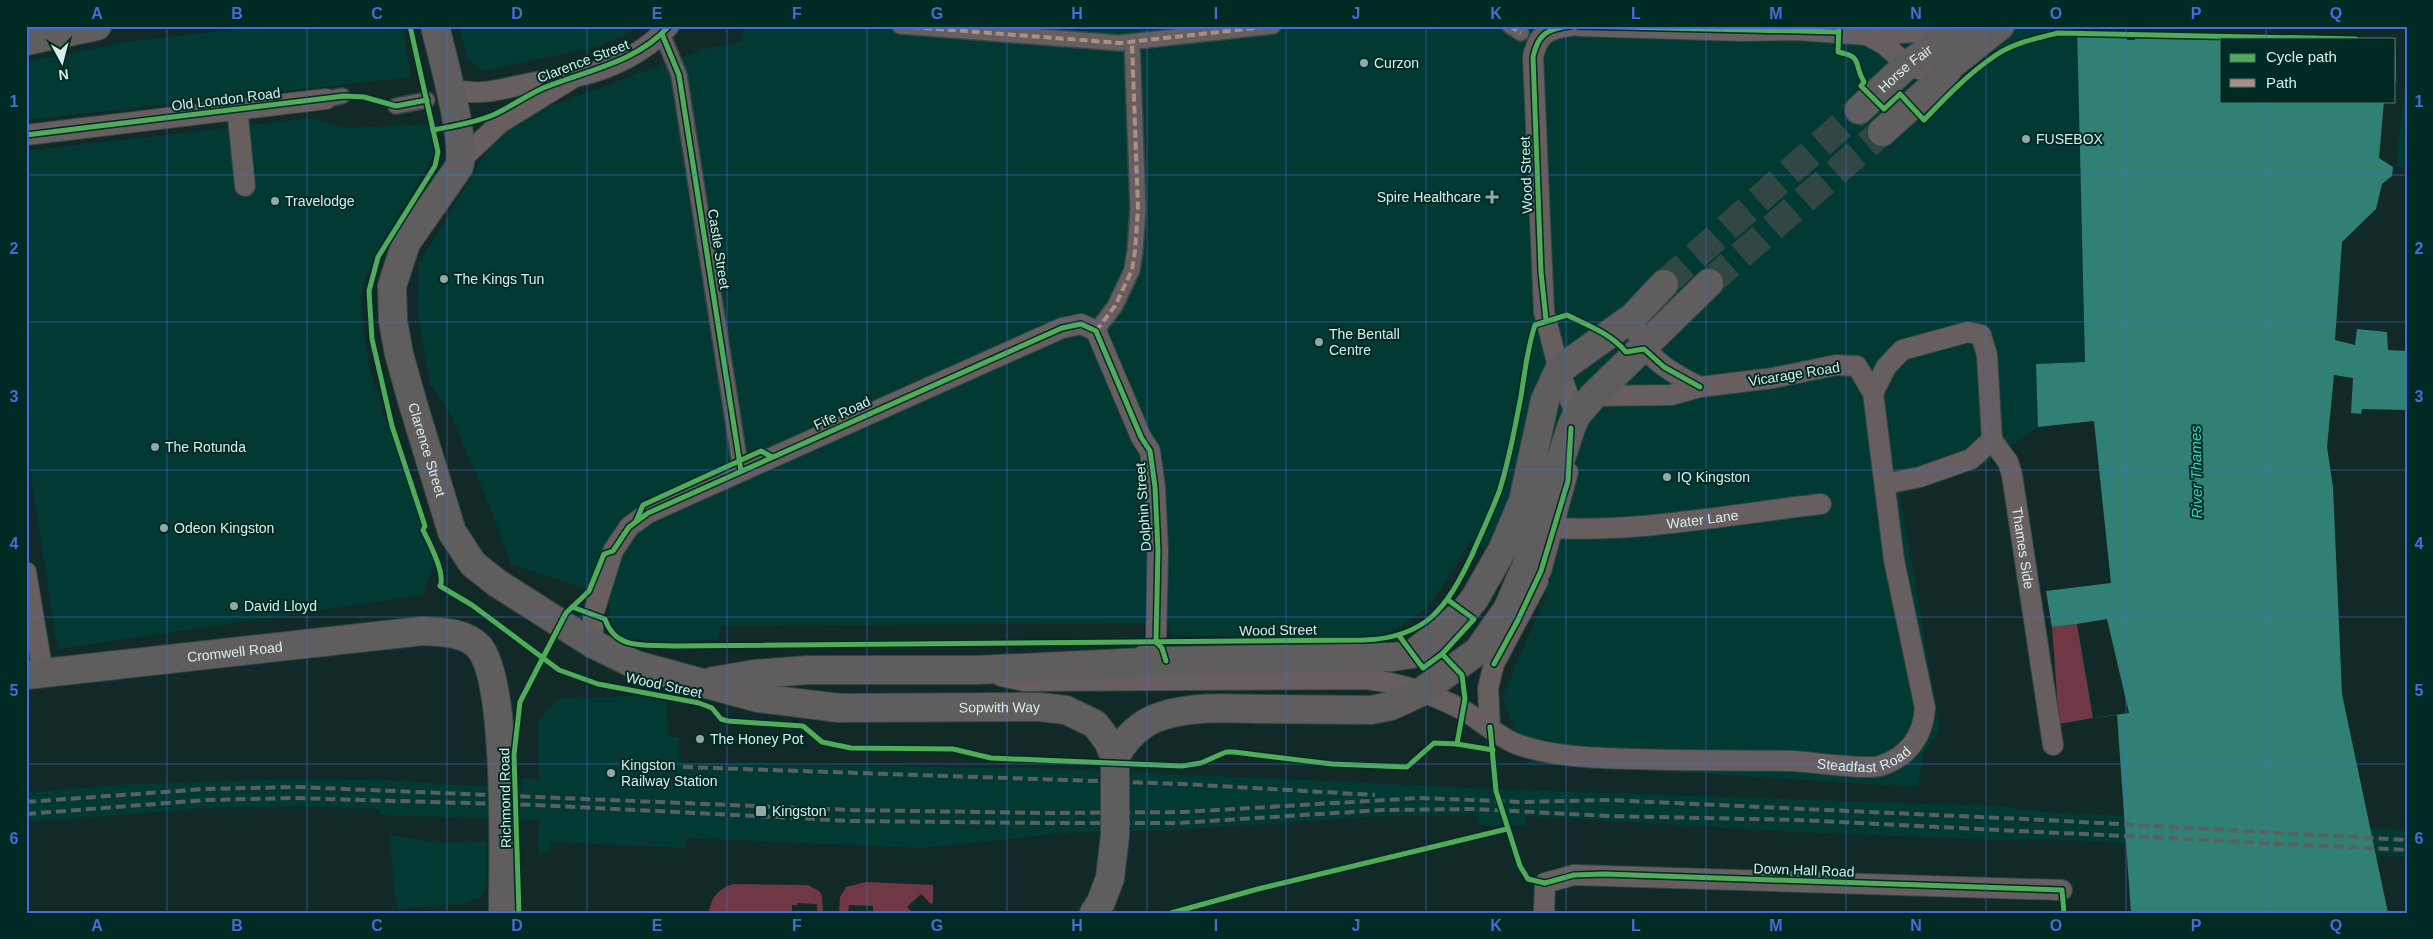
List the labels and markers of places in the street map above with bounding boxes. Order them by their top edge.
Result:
place label: Curzon [1374,55,1419,71]
marker: Curzon [1358,57,1370,69]
place label: FUSEBOX [2036,131,2104,147]
marker: FUSEBOX [2020,133,2032,145]
place label: Spire Healthcare [1377,189,1481,205]
marker: Spire Healthcare [1485,190,1499,204]
place label: Travelodge [285,193,355,209]
marker: Travelodge [269,195,281,207]
place label: The Kings Tun [454,271,544,287]
marker: The Kings Tun [438,273,450,285]
place label: The Bentall Centre [1329,326,1400,358]
marker: The Bentall Centre [1313,336,1325,348]
place label: The Rotunda [165,439,246,455]
marker: The Rotunda [149,441,161,453]
place label: IQ Kingston [1677,469,1750,485]
marker: IQ Kingston [1661,471,1673,483]
place label: Odeon Kingston [174,520,274,536]
marker: Odeon Kingston [158,522,170,534]
place label: David Lloyd [244,598,317,614]
marker: David Lloyd [228,600,240,612]
place label: The Honey Pot [710,731,803,747]
marker: The Honey Pot [694,733,706,745]
place label: Kingston Railway Station [621,757,718,789]
marker: Kingston Railway Station [605,767,617,779]
place label: Kingston [772,803,826,819]
marker: Kingston [754,804,768,818]

